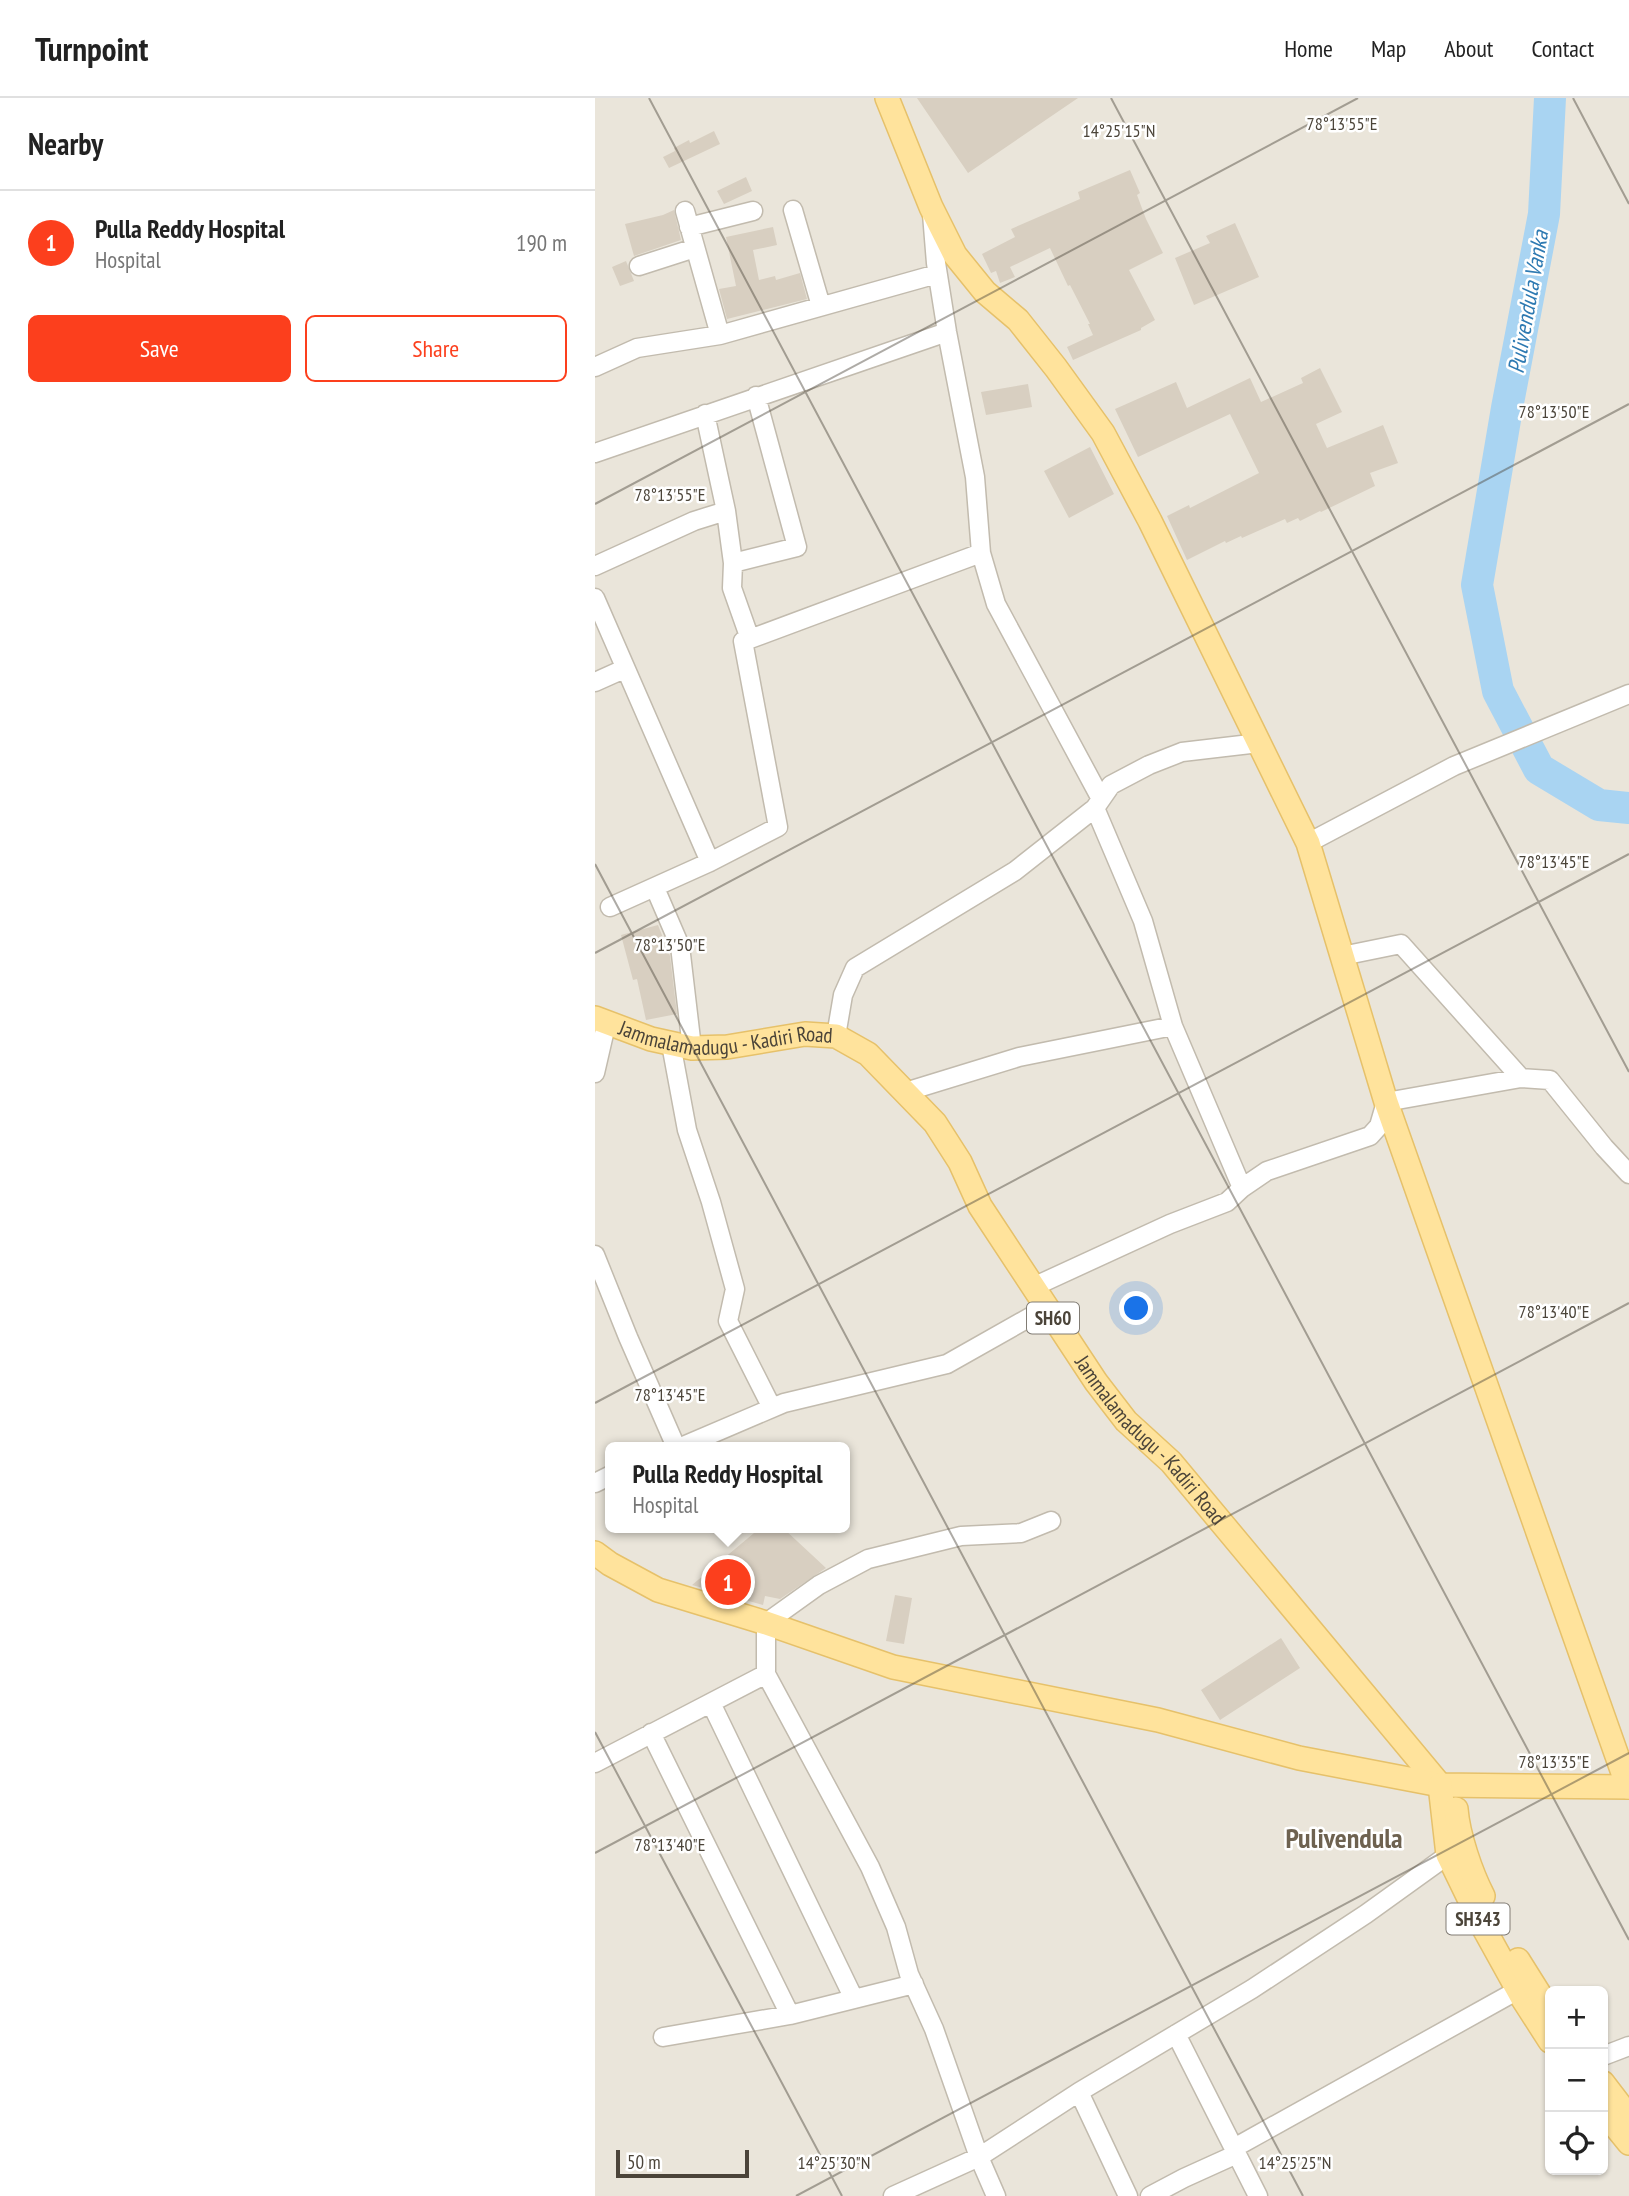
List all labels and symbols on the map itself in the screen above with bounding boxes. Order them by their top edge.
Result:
text: 78°13'55"E [1307,112,1377,135]
text: 14°25'15"N [1083,119,1155,142]
water label: Pulivendula Vanka [1501,226,1555,376]
text: 78°13'50"E [1519,400,1589,423]
text: 78°13'55"E [635,483,705,506]
text: 78°13'45"E [1519,850,1589,873]
text: 78°13'50"E [635,933,705,956]
street label: Jammalamadugu - Kadiri Road [614,1014,834,1061]
your location [1119,1291,1153,1325]
text: 78°13'40"E [1519,1300,1589,1323]
road number: SH60 [1027,1302,1079,1334]
street label: Jammalamadugu - Kadiri Road [1069,1349,1232,1530]
text: 78°13'45"E [635,1383,705,1406]
pin: 1 [705,1556,751,1608]
text: 78°13'35"E [1519,1750,1589,1773]
district label: Pulivendula [1285,1819,1403,1856]
text: 78°13'40"E [635,1833,705,1856]
road number: SH343 [1447,1904,1509,1935]
scale bar [616,2147,749,2179]
text: 14°25'30"N [798,2151,870,2174]
text: 14°25'25"N [1259,2151,1331,2174]

